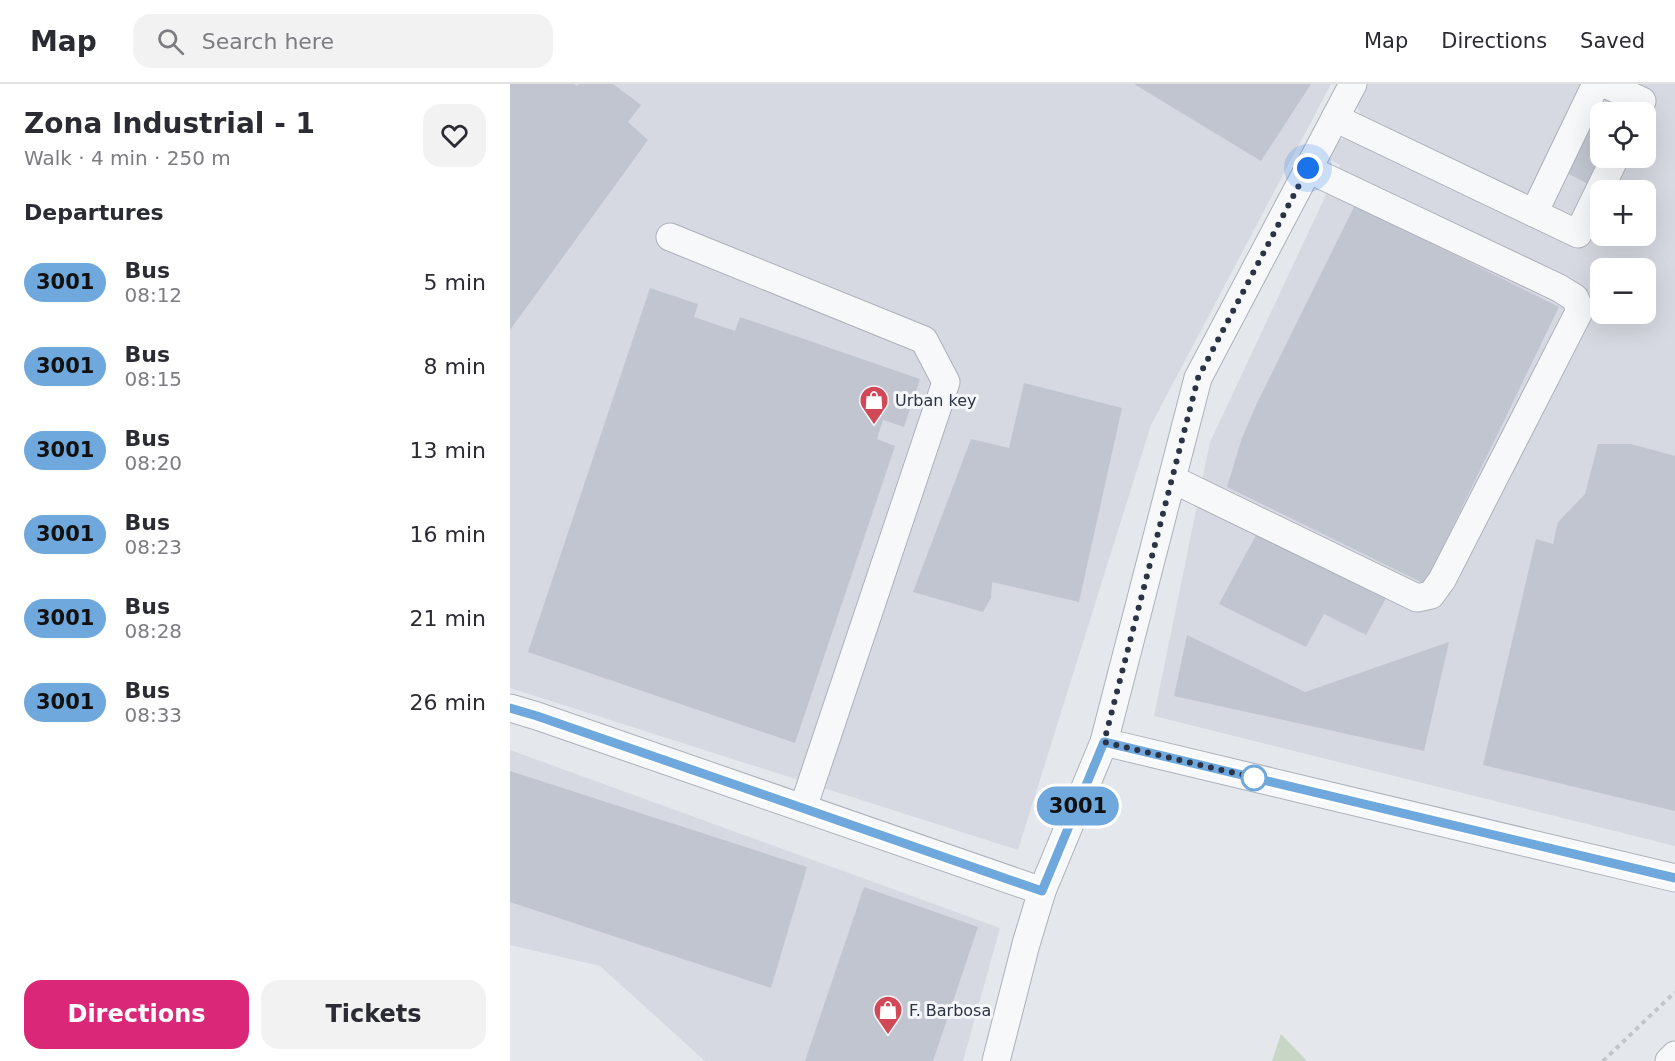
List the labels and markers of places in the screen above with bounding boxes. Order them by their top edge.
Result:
shop icon: Urban key [858,384,890,426]
place label: Urban key [895,391,976,410]
unlabelled marker [1241,765,1267,791]
shop icon: F. Barbosa [872,994,904,1036]
place label: F. Barbosa [909,1001,991,1020]

